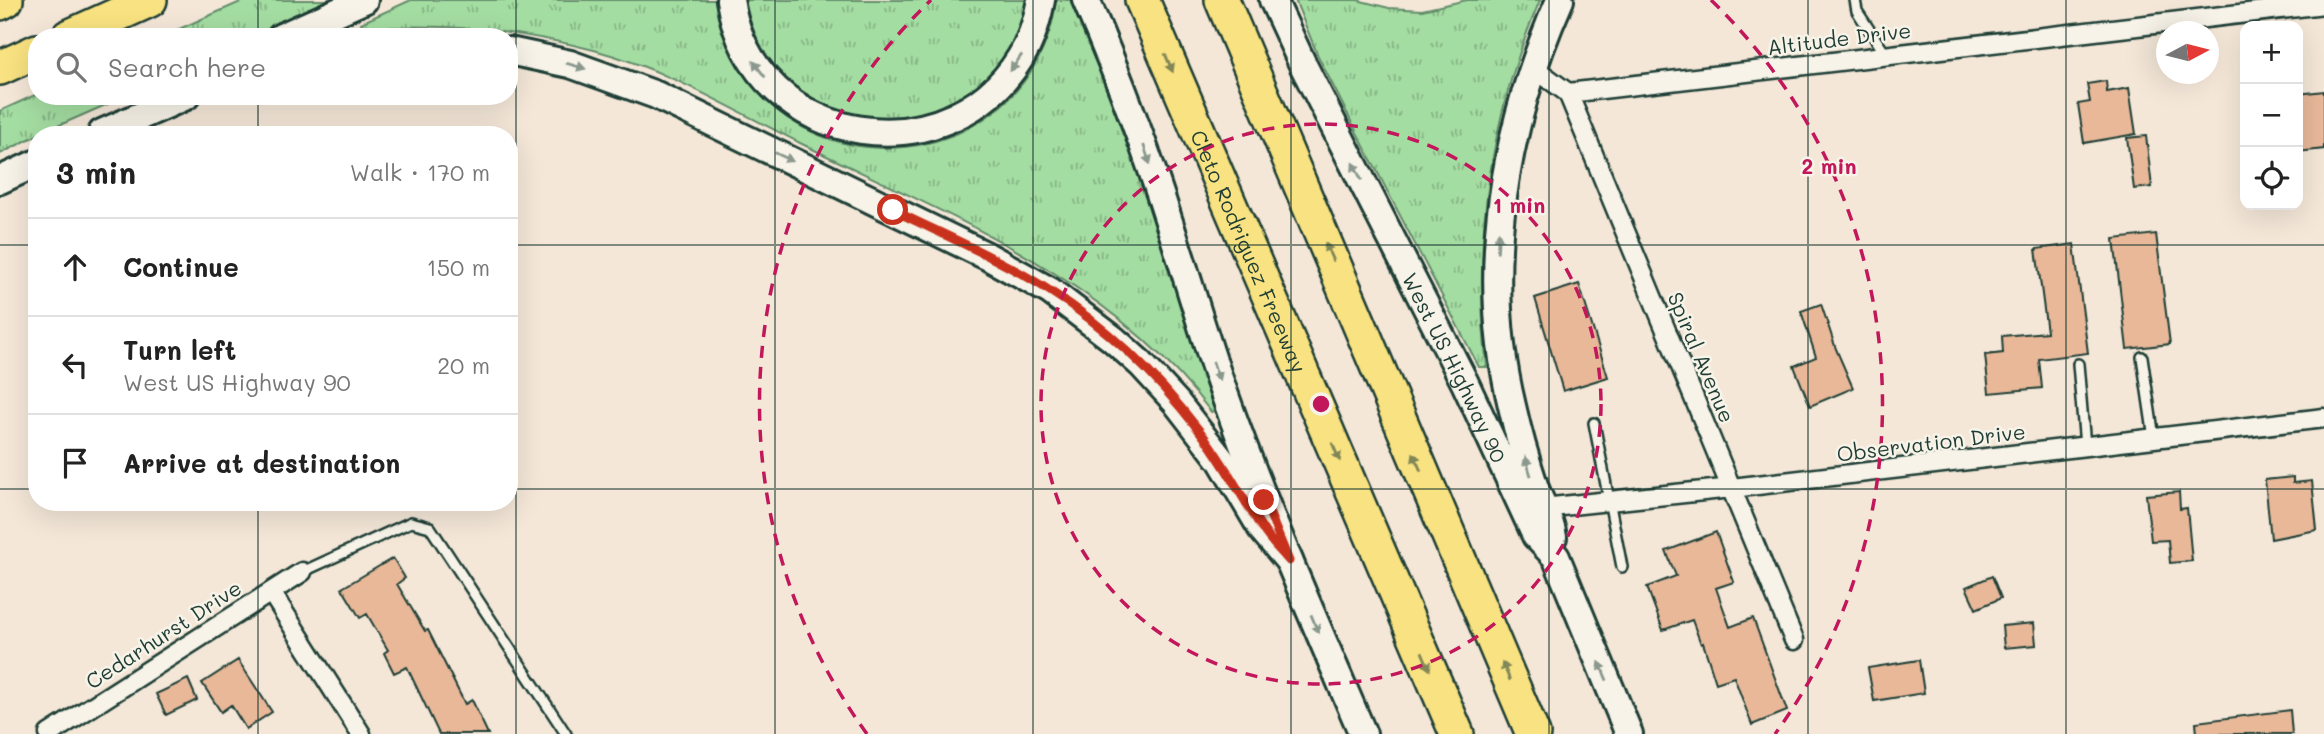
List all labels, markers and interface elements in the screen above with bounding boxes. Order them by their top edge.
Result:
street label: Altitude Drive [1766,16,1912,60]
north arrow [2156,21,2219,84]
map controls [2240,21,2303,210]
button: + [2240,21,2303,84]
search box [28,28,518,105]
icon: search [52,48,90,86]
text: Search here [108,50,266,84]
one-way arrow [1164,52,1175,73]
one-way arrow [1009,54,1023,72]
one-way arrow [751,61,766,79]
one-way arrow [566,62,587,72]
button: − [2240,84,2303,147]
street label: Cleto Rodriguez Freeway [1186,125,1314,376]
one-way arrow [1141,144,1152,165]
button: locate [2240,147,2303,210]
one-way arrow [774,151,794,162]
text: 3 min [56,152,136,192]
text: 2 min [1801,152,1857,179]
text: Walk · 170 m [350,157,490,187]
one-way arrow [1351,161,1363,181]
text: 1 min [1493,191,1545,218]
route start [877,194,908,225]
one-way arrow [1493,231,1504,253]
one-way arrow [1323,242,1335,262]
icon: ahead [56,248,94,286]
text: Continue [123,250,239,284]
text: 150 m [426,252,490,282]
street label: West US Highway 90 [1397,268,1513,466]
street label: Spiral Avenue [1662,288,1742,426]
text: Turn left [123,333,236,367]
icon: left [56,346,94,384]
text: 20 m [437,350,490,380]
one-way arrow [1211,361,1222,382]
text: West US Highway 90 [123,367,351,397]
centre of rings [1309,392,1333,416]
street label: Observation Drive [1835,417,2027,467]
one-way arrow [1330,442,1342,462]
icon: arrive [56,444,94,482]
text: Arrive at destination [123,446,400,480]
one-way arrow [1412,451,1423,472]
one-way arrow [1523,455,1533,476]
route end [1248,484,1279,515]
street label: Cedarhurst Drive [80,574,246,694]
one-way arrow [1310,614,1321,635]
one-way arrow [1420,651,1432,671]
one-way arrow [1598,660,1609,681]
one-way arrow [1500,661,1512,681]

